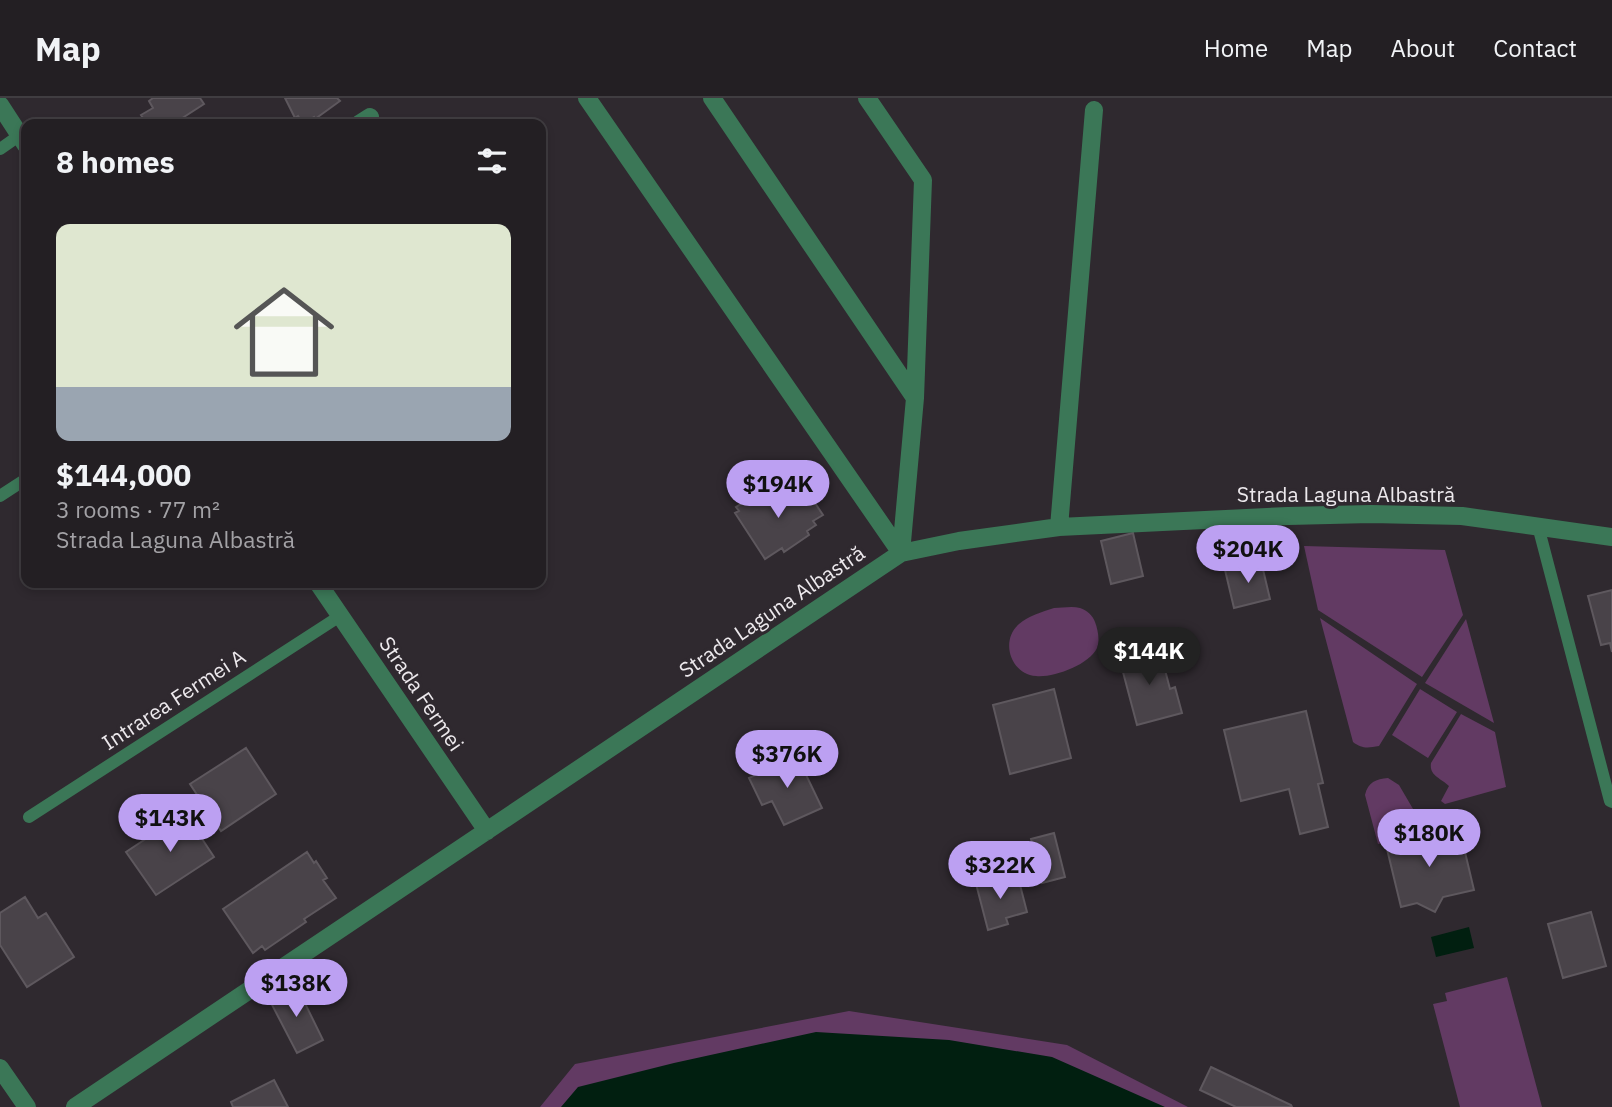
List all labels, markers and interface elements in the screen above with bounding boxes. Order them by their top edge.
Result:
text: Map [35,27,101,70]
text: Home [1204,32,1268,64]
text: Map [1306,32,1352,64]
text: About [1390,32,1455,64]
text: Contact [1493,32,1577,64]
text: 8 homes [56,142,175,181]
icon: filters [473,142,511,180]
icon: home [221,269,347,395]
text: $144,000 [56,455,191,494]
pin: $194K [729,460,827,520]
text: $194K [742,468,814,498]
street label: Strada Laguna Albastră [1237,480,1455,508]
text: 3 rooms · 77 m² [56,494,220,524]
text: Strada Laguna Albastră [56,524,295,554]
pin: $204K [1199,526,1297,585]
text: $204K [1212,533,1284,563]
street label: Strada Laguna Albastră [673,539,870,684]
pin: $144K [1100,628,1198,687]
street label: Strada Fermei [373,631,470,756]
text: $144K [1113,635,1185,665]
street label: Intrarea Fermei A [96,642,251,756]
pin: $376K [738,730,836,790]
text: $376K [751,738,823,768]
pin: $143K [121,794,219,854]
text: $143K [134,802,206,832]
pin: $180K [1380,810,1478,869]
text: $180K [1393,817,1465,847]
pin: $322K [951,842,1049,901]
text: $322K [964,849,1036,879]
pin: $138K [247,960,345,1019]
text: $138K [260,967,332,997]

